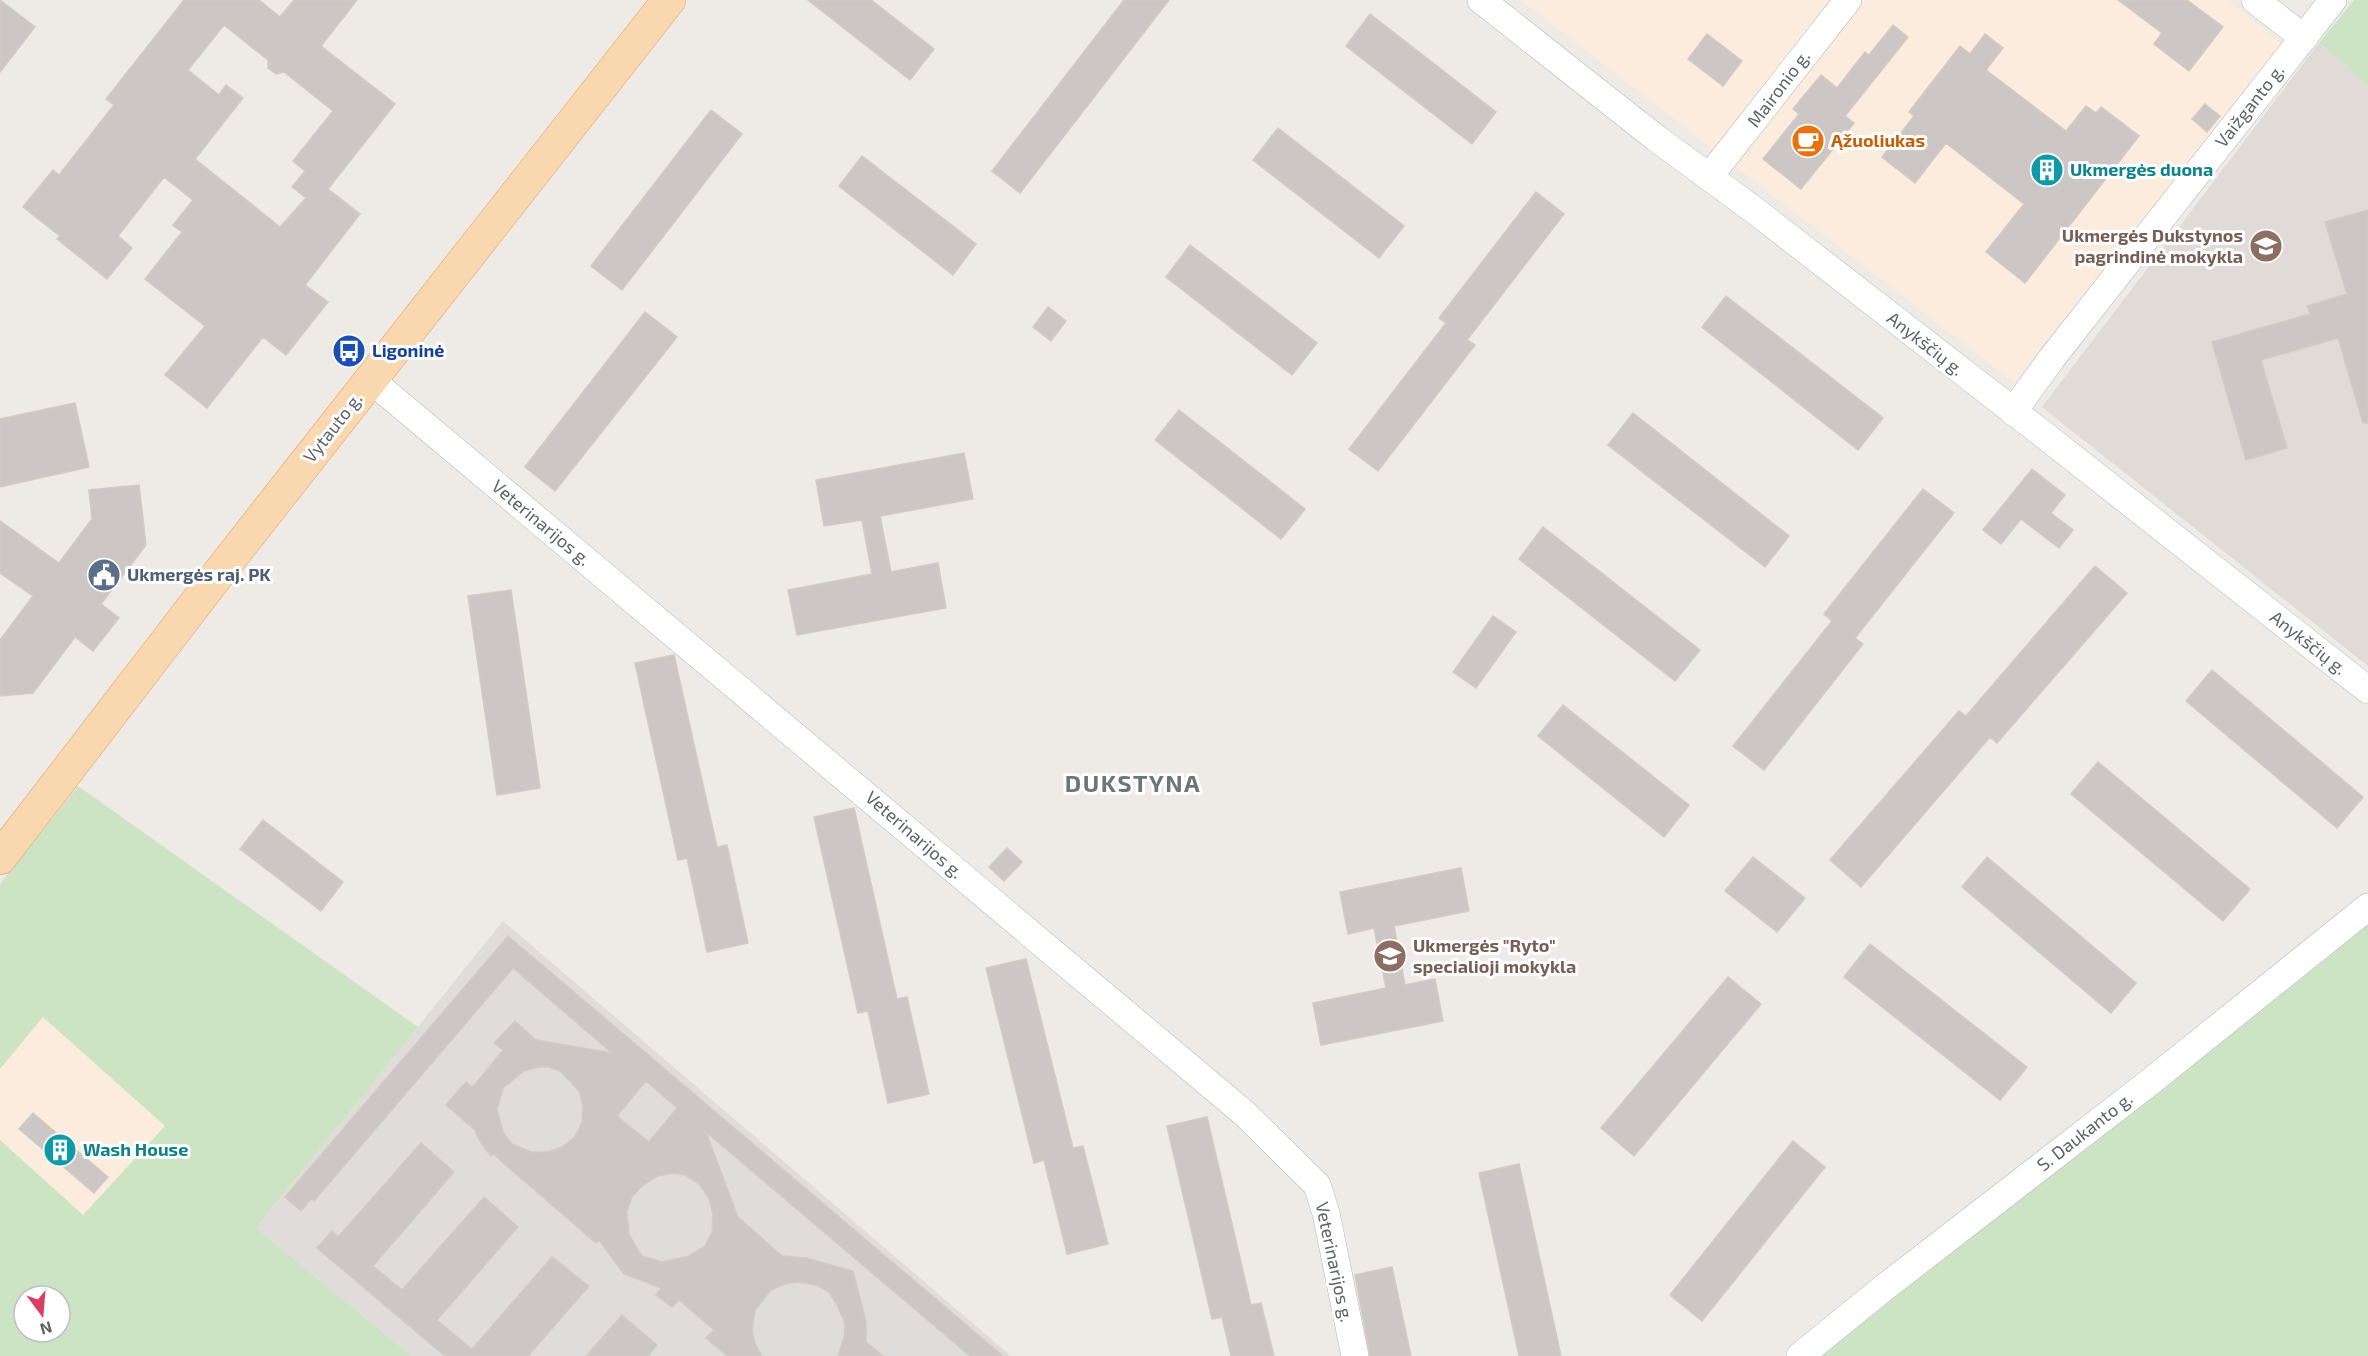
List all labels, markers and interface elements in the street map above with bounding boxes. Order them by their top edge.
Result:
street label: Maironio g. [1742,46,1814,131]
street label: Vaižganto g. [2210,59,2289,151]
cafe icon: Ąžuoliukas [1790,123,1826,159]
place label: Ąžuoliukas [1831,129,1925,151]
building icon: Ukmergės duona [2029,152,2065,188]
place label: Ukmergės duona [2070,158,2213,180]
place label: Ukmergės Dukstynos pagrindinė mokykla [2062,224,2243,267]
school or university icon: Ukmergės Dukstynos pagrindinė mokykla [2248,228,2284,264]
street label: Anykščių g. [1883,306,1968,380]
bus stop icon: Ligoninė [331,333,367,369]
place label: Ligoninė [372,339,444,361]
street label: Vytauto g. [298,388,366,467]
street label: Veterinarijos g. [488,475,596,570]
public building icon: Ukmergės raj. PK [86,557,122,593]
place label: Ukmergės raj. PK [127,563,271,585]
street label: Anykščių g. [2266,605,2351,679]
district label: DUKSTYNA [1065,768,1201,797]
street label: Veterinarijos g. [861,786,968,883]
place label: Ukmergės "Ryto" specialioji mokykla [1413,934,1576,977]
school or university icon: Ukmergės "Ryto" specialioji mokykla [1372,938,1408,974]
street label: S. Daukanto g. [2032,1087,2137,1175]
building icon: Wash House [42,1132,78,1168]
place label: Wash House [83,1138,188,1160]
street label: Veterinarijos g. [1312,1200,1358,1324]
north arrow [12,1284,72,1344]
text: N [38,1318,54,1340]

